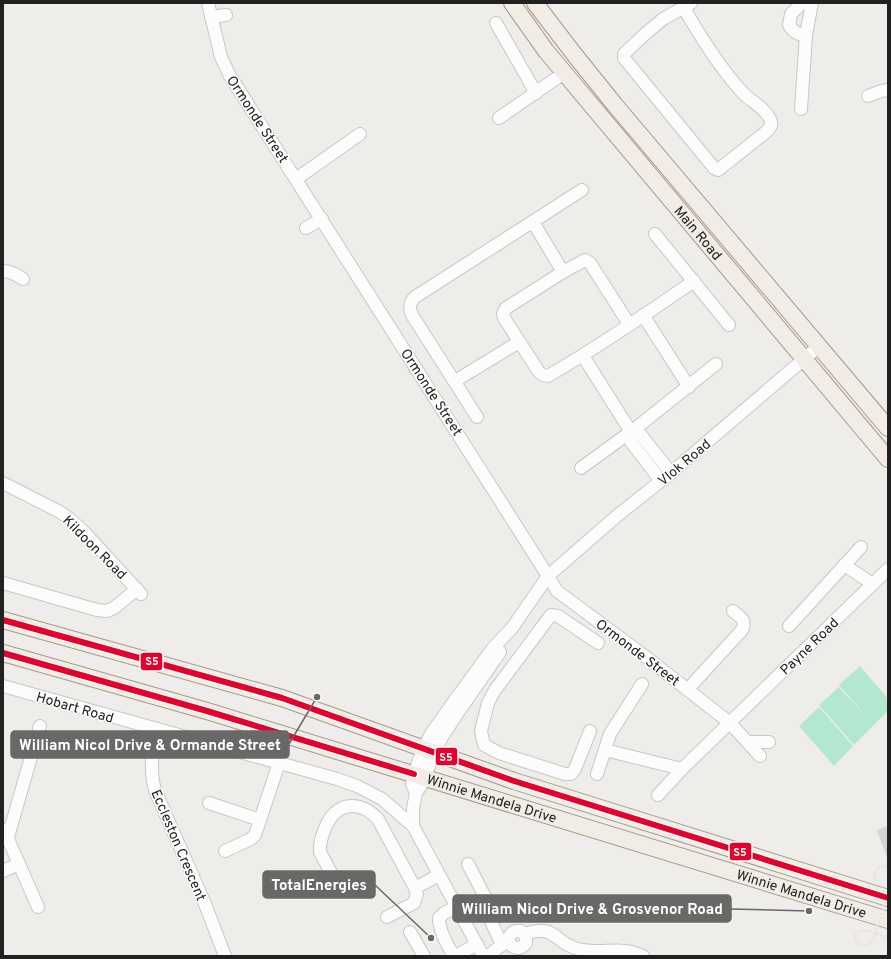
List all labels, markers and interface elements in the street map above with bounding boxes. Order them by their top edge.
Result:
street label: Ormonde Street [222,73,291,167]
street label: Main Road [670,203,725,264]
street label: Ormonde Street [396,346,465,440]
street label: Vlok Road [655,436,715,490]
street label: Kildoon Road [58,512,130,584]
street label: Payne Road [777,615,843,679]
street label: Ormonde Street [592,616,682,690]
line badge: S5 [140,652,163,671]
text: S5 [145,655,159,669]
street label: Hobart Road [34,689,115,728]
callout: William Nicol Drive & Ormande Street [11,731,289,758]
text: William Nicol Drive & Ormande Street [19,737,281,756]
line badge: S5 [435,747,458,766]
text: S5 [439,751,453,765]
street label: Winnie Mandela Drive [424,772,558,828]
street label: Eccleston Crescent [146,787,209,904]
line badge: S5 [729,842,752,861]
text: S5 [733,846,747,860]
street label: Winnie Mandela Drive [734,867,868,923]
callout: TotalEnergies [263,871,375,898]
text: TotalEnergies [271,877,367,896]
callout: William Nicol Drive & Grosvenor Road [453,895,731,922]
text: William Nicol Drive & Grosvenor Road [461,901,723,920]

